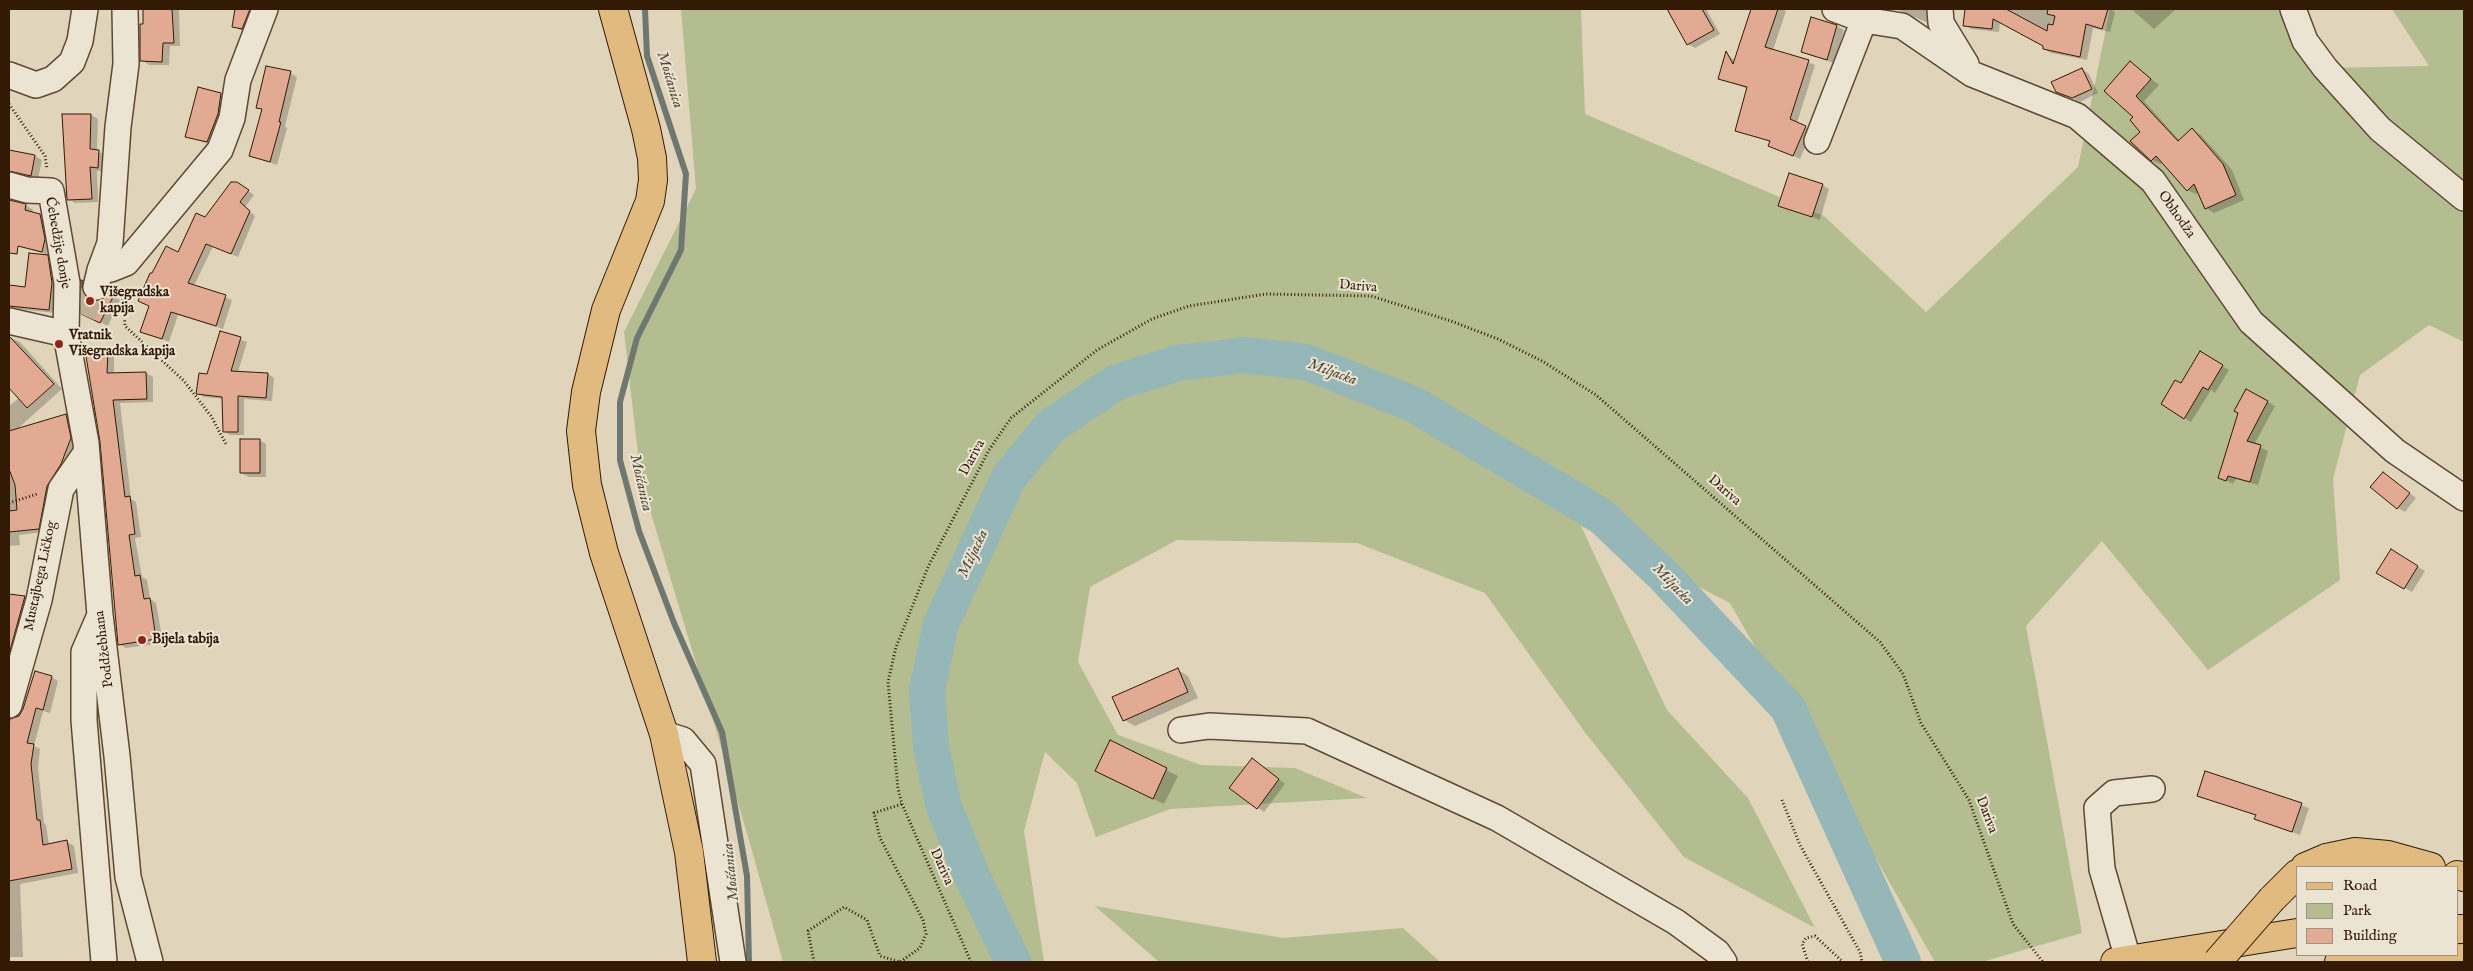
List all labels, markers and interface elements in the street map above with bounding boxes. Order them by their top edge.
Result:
water label: Mošćanica [652,49,686,111]
street label: Obhodža [2154,188,2198,242]
street label: Ćebedžije donje [41,196,73,290]
street label: Dariva [1338,277,1378,297]
place label: Višegradska kapija [100,285,169,318]
marker: Višegradska kapija [84,295,96,307]
place label: Vratnik Višegradska kapija [69,328,175,361]
marker: Vratnik Višegradska kapija [53,338,65,350]
water label: Miljacka [1305,356,1359,390]
street label: Dariva [956,437,990,479]
water label: Mošćanica [625,453,655,513]
street label: Dariva [1704,472,1744,510]
street label: Mustajbega Ličkog [21,519,61,633]
water label: Miljacka [955,527,993,581]
water label: Miljacka [1648,561,1696,609]
street label: Poddžebhana [92,609,118,689]
place label: Bijela tabija [152,632,219,648]
marker: Bijela tabija [136,634,148,646]
street label: Dariva [1971,794,2001,836]
water label: Mošćanica [720,842,744,902]
street label: Dariva [926,846,956,888]
legend [2296,866,2458,956]
text: Road [2343,876,2377,895]
text: Park [2343,901,2372,920]
text: Building [2343,926,2397,945]

